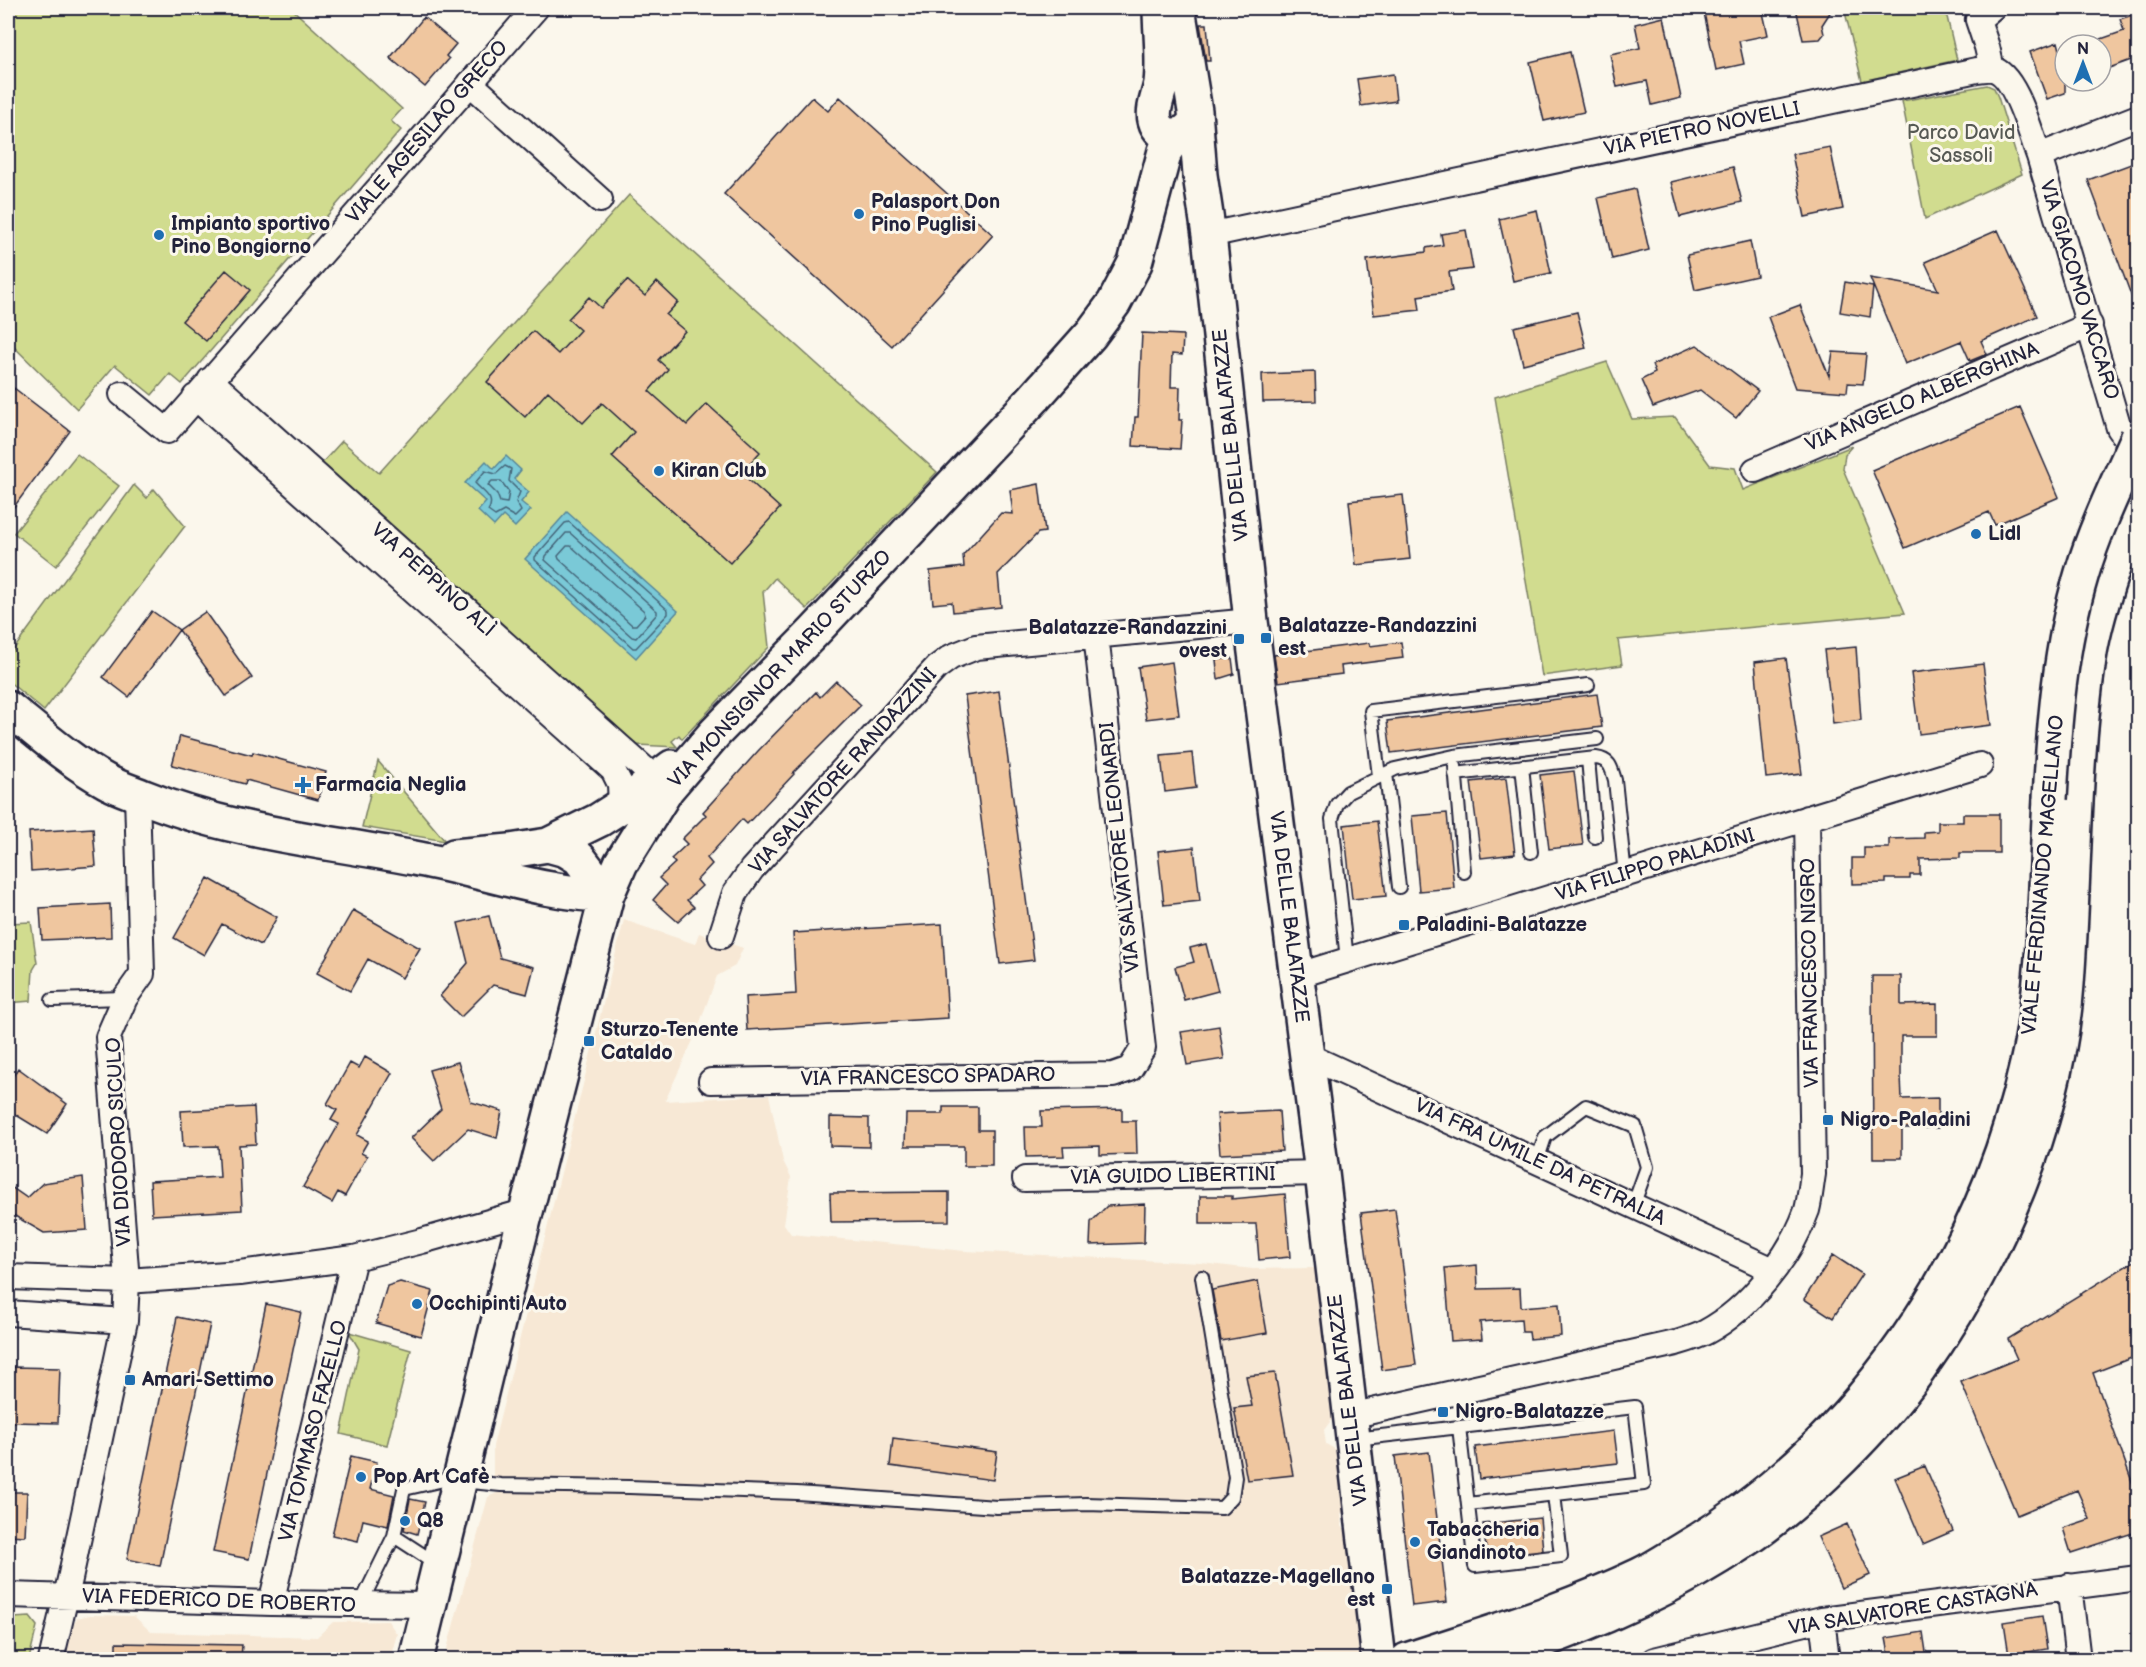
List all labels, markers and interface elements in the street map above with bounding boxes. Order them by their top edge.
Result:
north arrow [2053,33,2113,93]
street label: VIALE AGESILAO GRECO [341,36,513,228]
text: N [2077,40,2089,59]
street label: VIA PIETRO NOVELLI [1602,97,1802,161]
park label: Parco David Sassoli [1907,121,2015,168]
street label: VIA GIACOMO VACCARO [2034,177,2124,403]
place label: Palasport Don Pino Puglisi [871,190,1000,237]
marker: Palasport Don Pino Puglisi [852,207,866,221]
place label: Impianto sportivo Pino Bongiorno [171,212,330,259]
marker: Impianto sportivo Pino Bongiorno [152,228,166,242]
street label: VIA DELLE BALATAZZE [1208,328,1254,542]
street label: VIA ANGELO ALBERGHINA [1802,337,2043,457]
place label: Kiran Club [671,459,767,483]
marker: Kiran Club [652,464,666,478]
street label: VIA PEPPINO ALÌ [366,517,501,642]
place label: Lidl [1988,522,2021,546]
marker: Lidl [1969,527,1983,541]
street label: VIA MONSIGNOR MARIO STURZO [663,545,897,793]
place label: Balatazze-Randazzini est [1278,614,1477,661]
place label: Balatazze-Randazzini ovest [1028,616,1227,663]
marker: Balatazze-Randazzini est [1259,631,1273,645]
marker: Balatazze-Randazzini ovest [1232,632,1246,646]
street label: VIA SALVATORE RANDAZZINI [744,663,942,879]
street label: VIALE FERDINANDO MAGELLANO [2017,714,2069,1036]
street label: VIA SALVATORE LEONARDI [1095,721,1145,973]
place label: Farmacia Neglia [315,773,467,797]
marker: Farmacia Neglia [296,778,310,792]
street label: VIA DELLE BALATAZZE [1264,810,1314,1024]
street label: VIA FILIPPO PALADINI [1553,823,1757,907]
street label: VIA FRANCESCO NIGRO [1796,858,1824,1088]
place label: Paladini-Balatazze [1416,913,1587,937]
marker: Paladini-Balatazze [1397,918,1411,932]
place label: Sturzo-Tenente Cataldo [601,1018,739,1065]
marker: Sturzo-Tenente Cataldo [582,1034,596,1048]
street label: VIA DIODORO SICULO [102,1037,136,1247]
street label: VIA FRANCESCO SPADARO [800,1063,1056,1091]
street label: VIA FRA UMILE DA PETRALIA [1411,1093,1670,1231]
place label: Nigro-Paladini [1840,1108,1971,1132]
marker: Nigro-Paladini [1821,1113,1835,1127]
street label: VIA GUIDO LIBERTINI [1070,1162,1276,1190]
place label: Occhipinti Auto [429,1292,567,1316]
street label: VIA DELLE BALATAZZE [1323,1293,1373,1507]
marker: Occhipinti Auto [410,1297,424,1311]
street label: VIA TOMMASO FAZELLO [274,1318,352,1544]
place label: Amari-Settimo [141,1368,274,1392]
marker: Amari-Settimo [123,1373,137,1387]
place label: Nigro-Balatazze [1455,1400,1604,1424]
marker: Nigro-Balatazze [1436,1405,1450,1419]
place label: Pop Art Cafè [373,1465,490,1489]
marker: Pop Art Cafè [354,1470,368,1484]
place label: Q8 [417,1509,444,1533]
marker: Q8 [398,1514,412,1528]
place label: Tabaccheria Giandinoto [1427,1518,1540,1565]
marker: Tabaccheria Giandinoto [1408,1535,1422,1549]
place label: Balatazze-Magellano est [1181,1565,1375,1612]
street label: VIA SALVATORE CASTAGNA [1787,1577,2040,1641]
marker: Balatazze-Magellano est [1380,1582,1394,1596]
street label: VIA FEDERICO DE ROBERTO [82,1584,356,1618]

